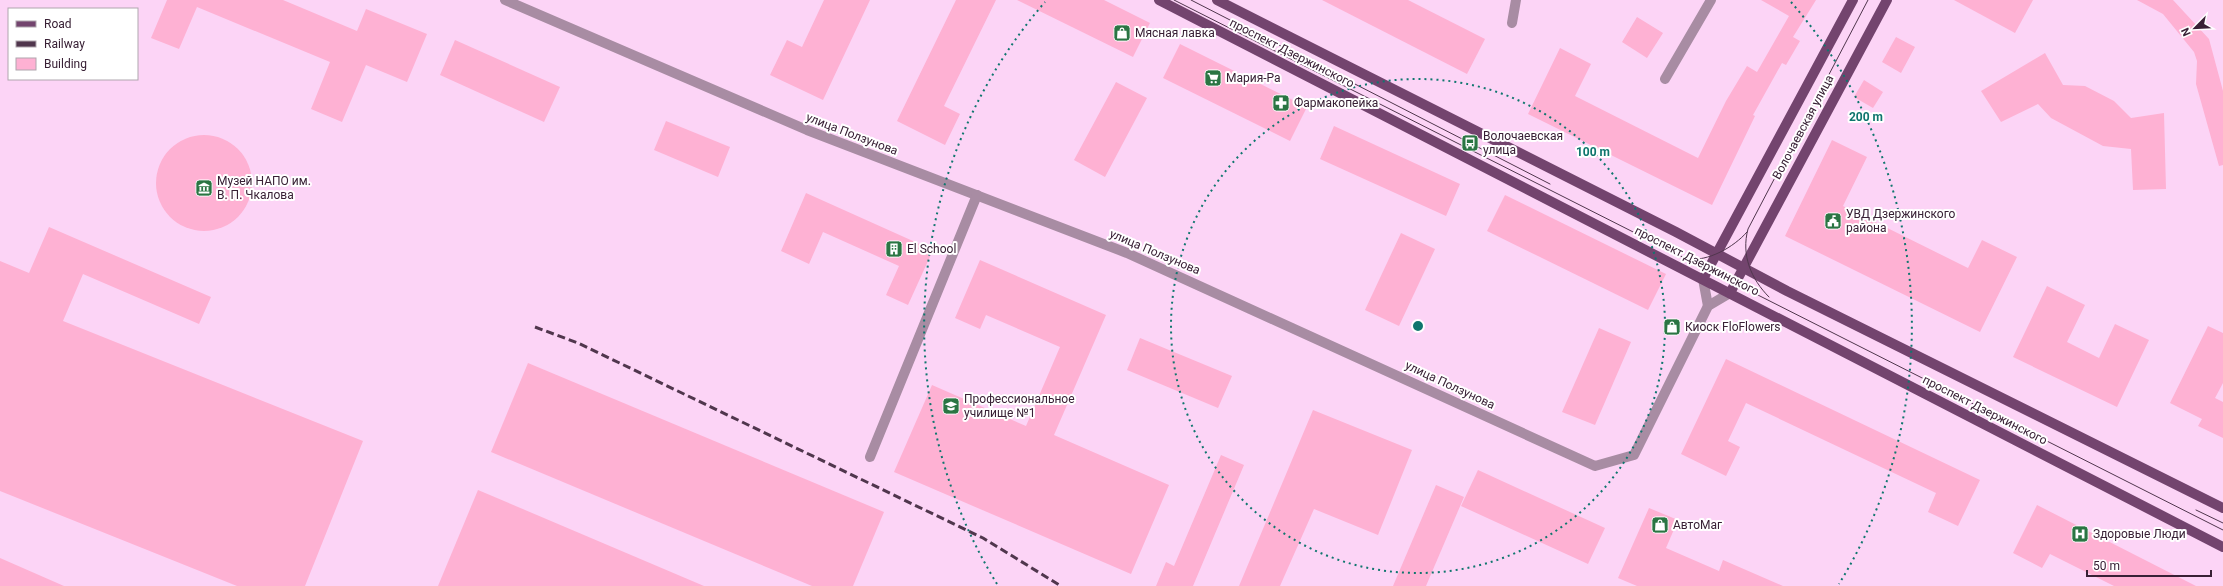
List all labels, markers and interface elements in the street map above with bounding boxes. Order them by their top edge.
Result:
legend [8,8,138,80]
north arrow [2175,8,2215,48]
street label: проспект Дзержинского [1227,15,1357,91]
text: Road [44,17,72,31]
shop icon: Мясная лавка [1112,23,1132,43]
text: N [2179,25,2194,38]
place label: Мясная лавка [1135,26,1215,40]
text: Railway [44,37,85,51]
text: Building [44,57,87,71]
supermarket icon: Мария-Ра [1203,68,1223,88]
place label: Мария-Ра [1226,71,1281,85]
street label: Волочаевская улица [1770,72,1836,182]
pharmacy icon: Фармакопейка [1271,93,1291,113]
place label: Фармакопейка [1294,96,1378,110]
street label: улица Ползунова [804,110,900,158]
text: 200 m [1849,110,1883,124]
place label: Волочаевская улица [1483,129,1563,157]
bus stop icon: Волочаевская улица [1460,133,1480,153]
text: 100 m [1576,145,1610,159]
place label: Музей НАПО им. В. П. Чкалова [217,174,311,202]
museum icon: Музей НАПО им. В. П. Чкалова [194,178,214,198]
place label: УВД Дзержинского района [1846,207,1956,235]
public building icon: УВД Дзержинского района [1823,211,1843,231]
street label: проспект Дзержинского [1632,223,1762,299]
street label: улица Ползунова [1108,227,1202,277]
building icon: El School [884,239,904,259]
place label: El School [907,242,956,256]
shop icon: Киоск FloFlowers [1662,317,1682,337]
centre of rings [1411,319,1425,333]
place label: Киоск FloFlowers [1685,320,1781,334]
street label: улица Ползунова [1403,358,1497,412]
street label: проспект Дзержинского [1920,372,2050,448]
place label: Профессиональное училище №1 [964,392,1075,420]
school or university icon: Профессиональное училище №1 [941,396,961,416]
shop icon: АвтоМаг [1650,515,1670,535]
place label: АвтоМаг [1673,518,1722,532]
hospital icon: Здоровые Люди [2070,524,2090,544]
place label: Здоровые Люди [2093,527,2186,541]
scale bar [2087,552,2211,578]
text: 50 m [2093,559,2120,573]

